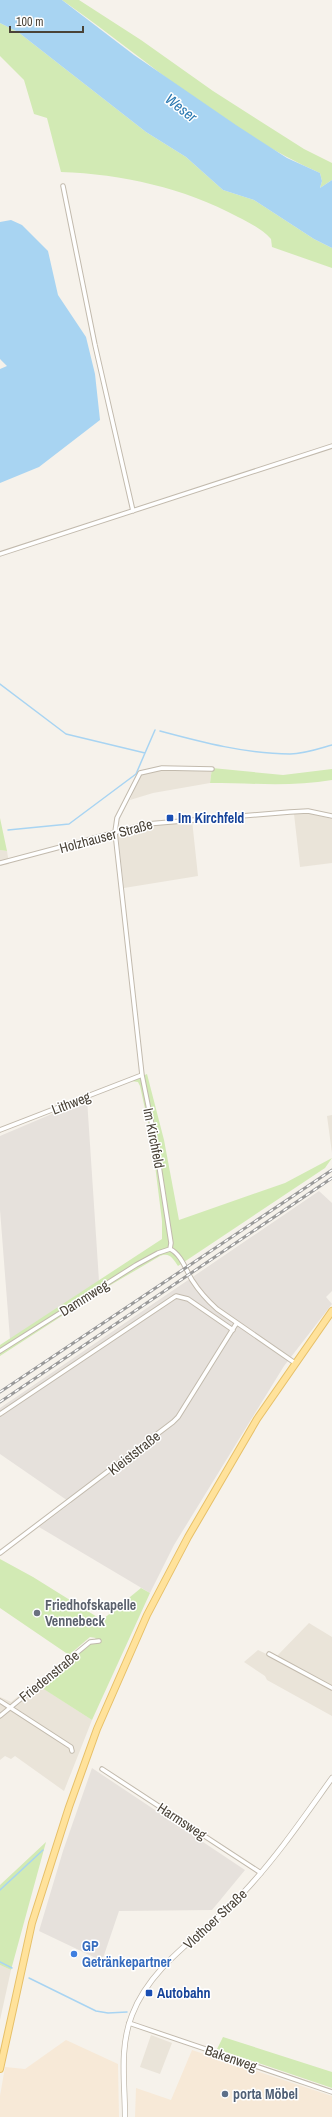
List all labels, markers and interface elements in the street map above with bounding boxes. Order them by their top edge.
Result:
scale bar [10,8,83,34]
text: 100 m [16,14,43,30]
water label: Weser [161,88,202,127]
place label: Im Kirchfeld [178,809,244,827]
marker: Im Kirchfeld [165,813,175,823]
street label: Holzhauser Straße [57,815,155,857]
street label: Lithweg [49,1087,94,1119]
street label: Im Kirchfeld [139,1106,169,1170]
street label: Dammweg [56,1276,113,1320]
street label: Kleiststraße [104,1427,164,1479]
place label: Friedhofskapelle Vennebeck [45,1596,136,1630]
marker: Friedhofskapelle Vennebeck [32,1608,42,1618]
street label: Friedenstraße [15,1646,83,1706]
street label: Harmsweg [154,1799,210,1844]
street label: Vlothoer Straße [179,1885,251,1953]
place label: GP Getränkepartner [82,1937,172,1971]
marker: GP Getränkepartner [69,1949,79,1959]
place label: Autobahn [157,1984,211,2002]
marker: Autobahn [144,1988,154,1998]
street label: Bakenweg [203,2041,260,2075]
place label: porta Möbel [233,2085,298,2103]
marker: porta Möbel [220,2089,230,2099]

